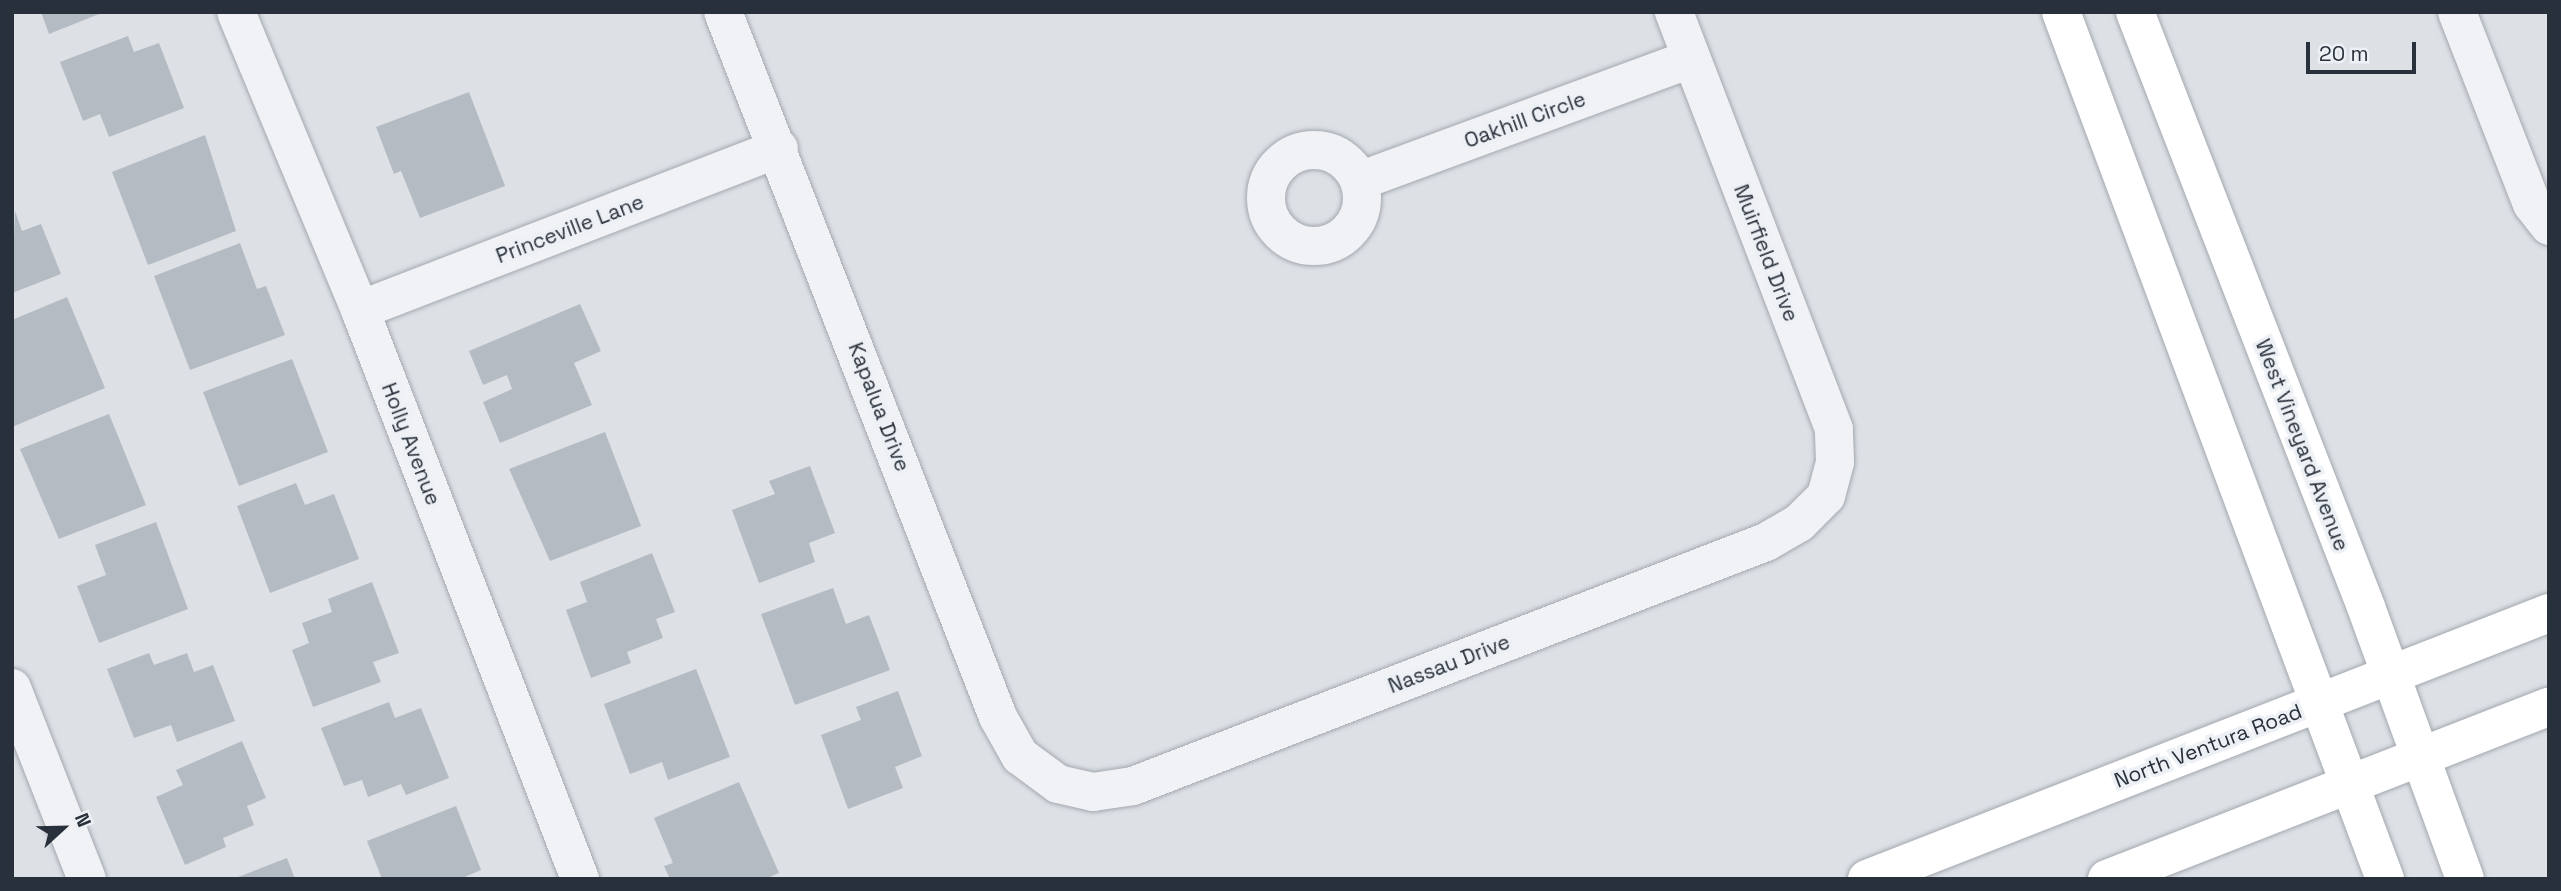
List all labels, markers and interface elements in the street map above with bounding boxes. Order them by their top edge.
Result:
scale bar [2309,28,2419,72]
text: 20 m [2319,40,2369,67]
street label: Oakhill Circle [1461,86,1589,154]
street label: Muirfield Drive [1728,181,1804,325]
street label: Princeville Lane [492,189,648,269]
street label: West Vineyard Avenue [2250,335,2354,555]
street label: Kapalua Drive [843,339,915,475]
street label: Holly Avenue [376,379,446,509]
street label: Nassau Drive [1385,629,1513,699]
street label: North Ventura Road [2111,699,2305,793]
north arrow [28,793,98,863]
text: N [69,809,97,831]

